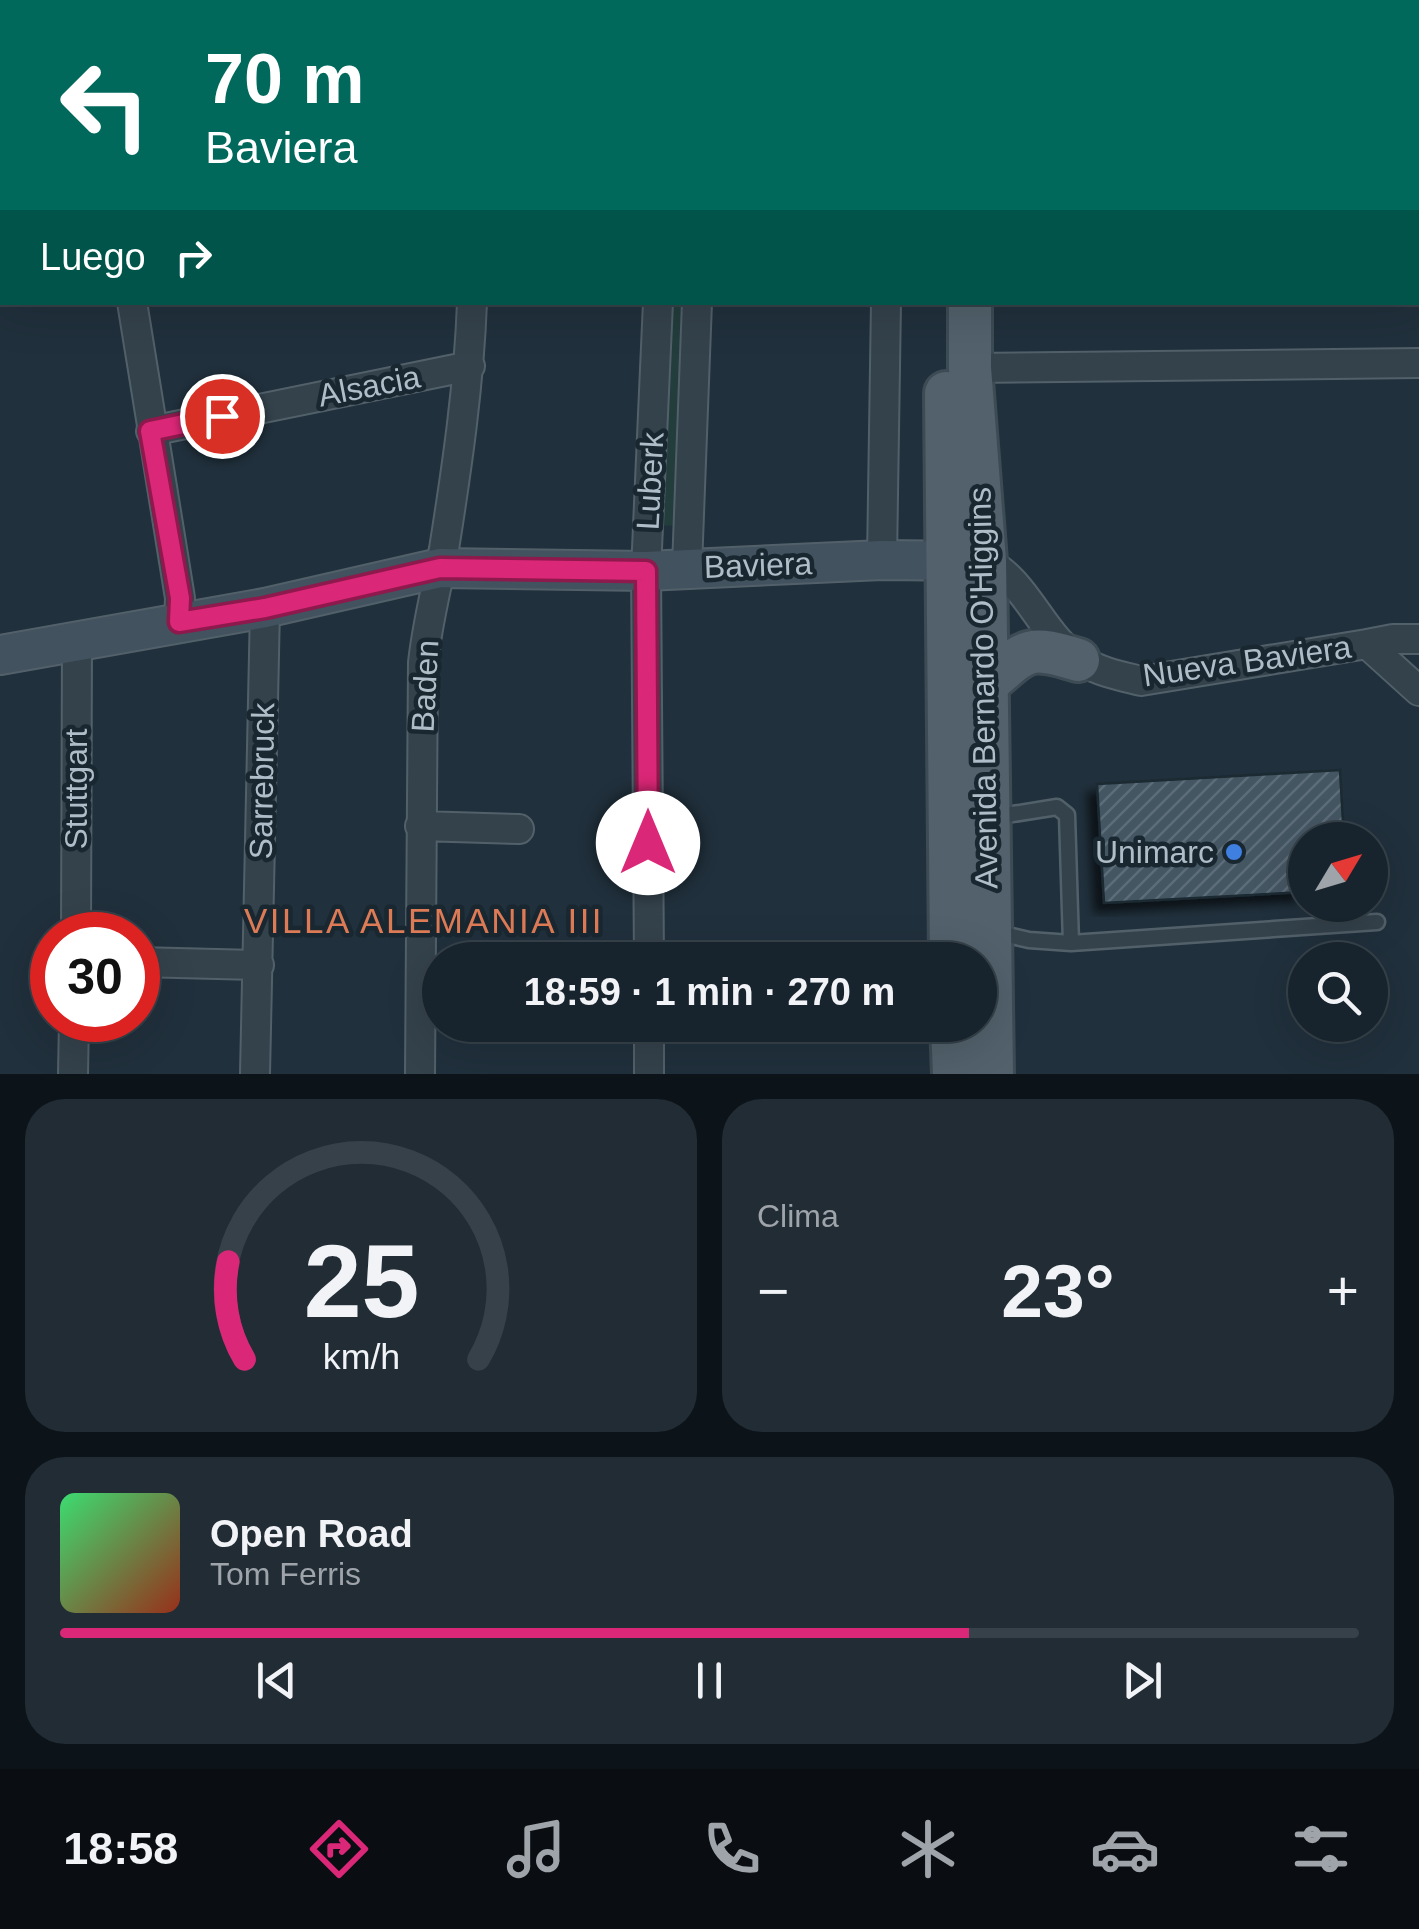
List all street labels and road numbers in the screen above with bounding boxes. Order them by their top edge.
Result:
street label: Alsacia [315,358,423,414]
street label: Luberk [629,430,671,531]
street label: Avenida Bernardo O'Higgins [961,487,1005,889]
street label: Baviera [703,545,813,585]
street label: Nueva Baviera [1141,629,1354,693]
street label: Baden [405,639,445,733]
street label: Sarrebruck [243,701,281,860]
street label: Stuttgart [58,728,94,849]

